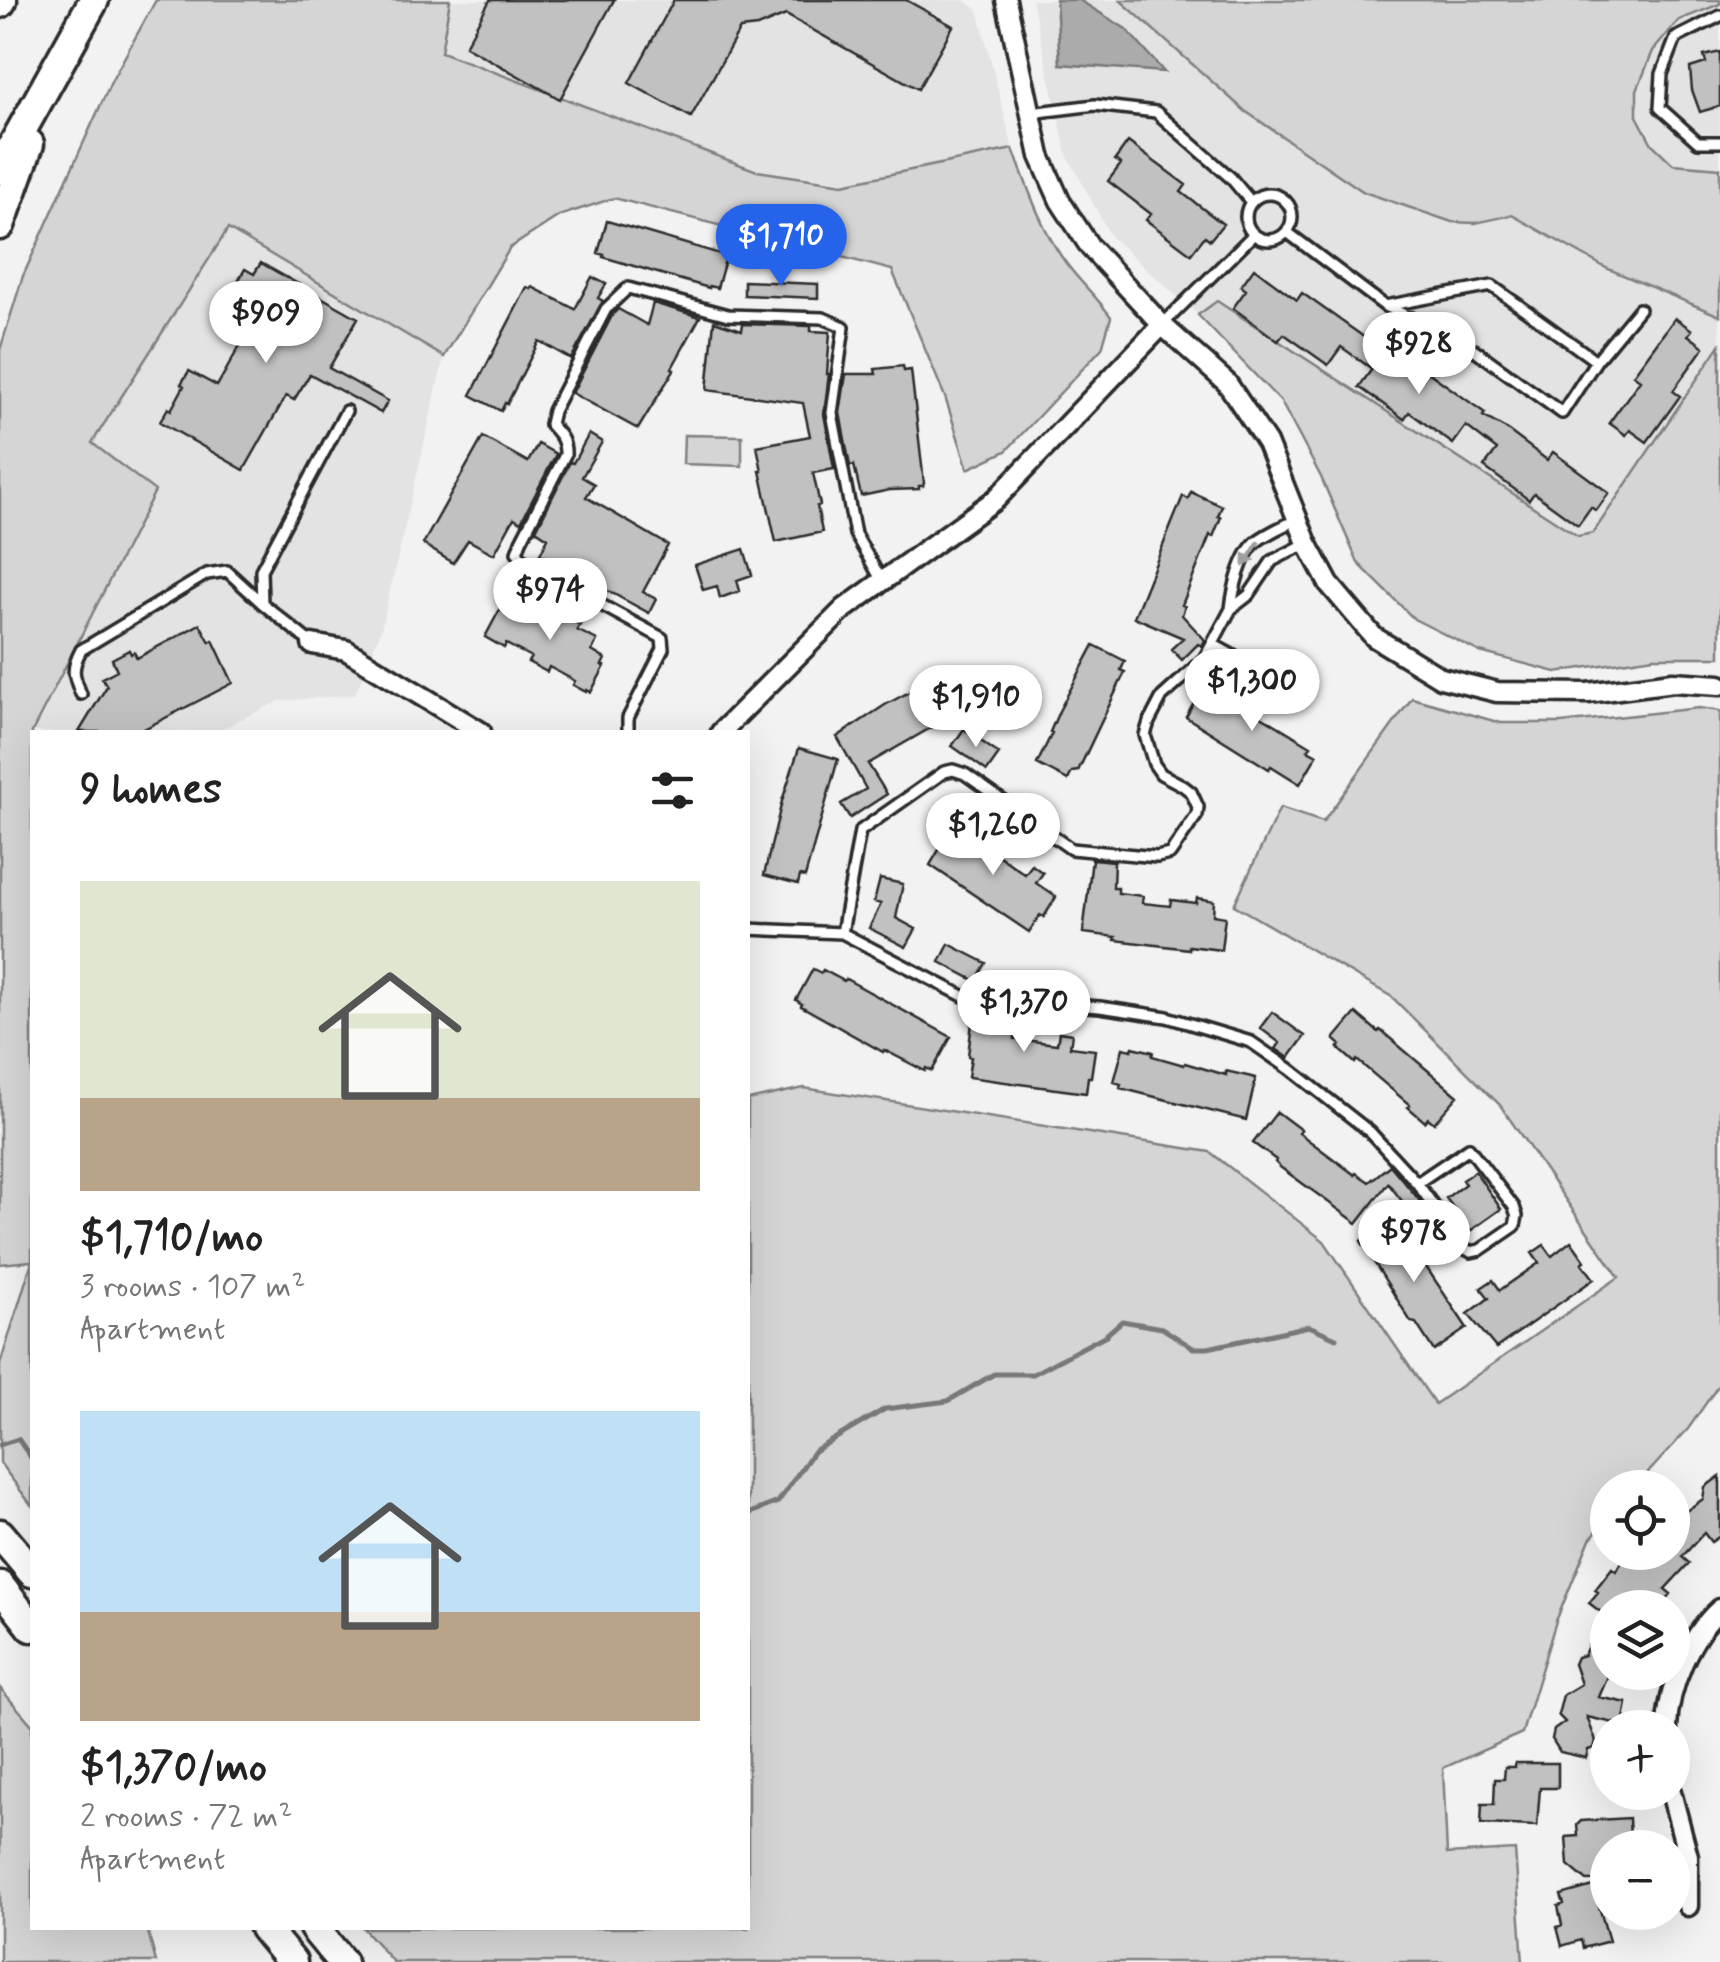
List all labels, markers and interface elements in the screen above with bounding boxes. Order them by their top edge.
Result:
pin: $1,710 [700,204,862,289]
text: $1,710 [738,215,824,257]
pin: $909 [207,281,325,366]
text: $909 [231,292,301,334]
pin: $928 [1360,312,1478,397]
text: $928 [1385,323,1453,365]
one-way arrow [1242,540,1261,567]
pin: $974 [491,558,609,643]
text: $974 [515,569,585,611]
pin: $1,300 [1171,649,1333,734]
text: $1,300 [1207,660,1297,702]
pin: $1,910 [895,665,1057,750]
text: $1,910 [931,676,1021,718]
text: 9 homes [80,763,222,818]
icon: filters [645,763,700,818]
pin: $1,260 [912,793,1074,878]
text: $1,260 [948,804,1038,846]
icon: home [300,946,480,1126]
pin: $1,370 [943,970,1105,1055]
text: $1,370 [979,981,1069,1023]
pin: $978 [1355,1200,1473,1285]
text: $1,710/mo [80,1211,263,1266]
text: $978 [1380,1211,1448,1253]
text: 3 rooms · 107 m² [80,1266,305,1308]
text: Apartment [80,1308,225,1350]
map controls [1590,1470,1690,1930]
button: locate [1590,1470,1690,1570]
icon: home [300,1476,480,1656]
button: layers [1590,1590,1690,1690]
button: + [1590,1710,1690,1810]
text: $1,370/mo [80,1741,267,1796]
text: 2 rooms · 72 m² [80,1796,293,1838]
button: − [1590,1830,1690,1930]
text: Apartment [80,1838,225,1880]

